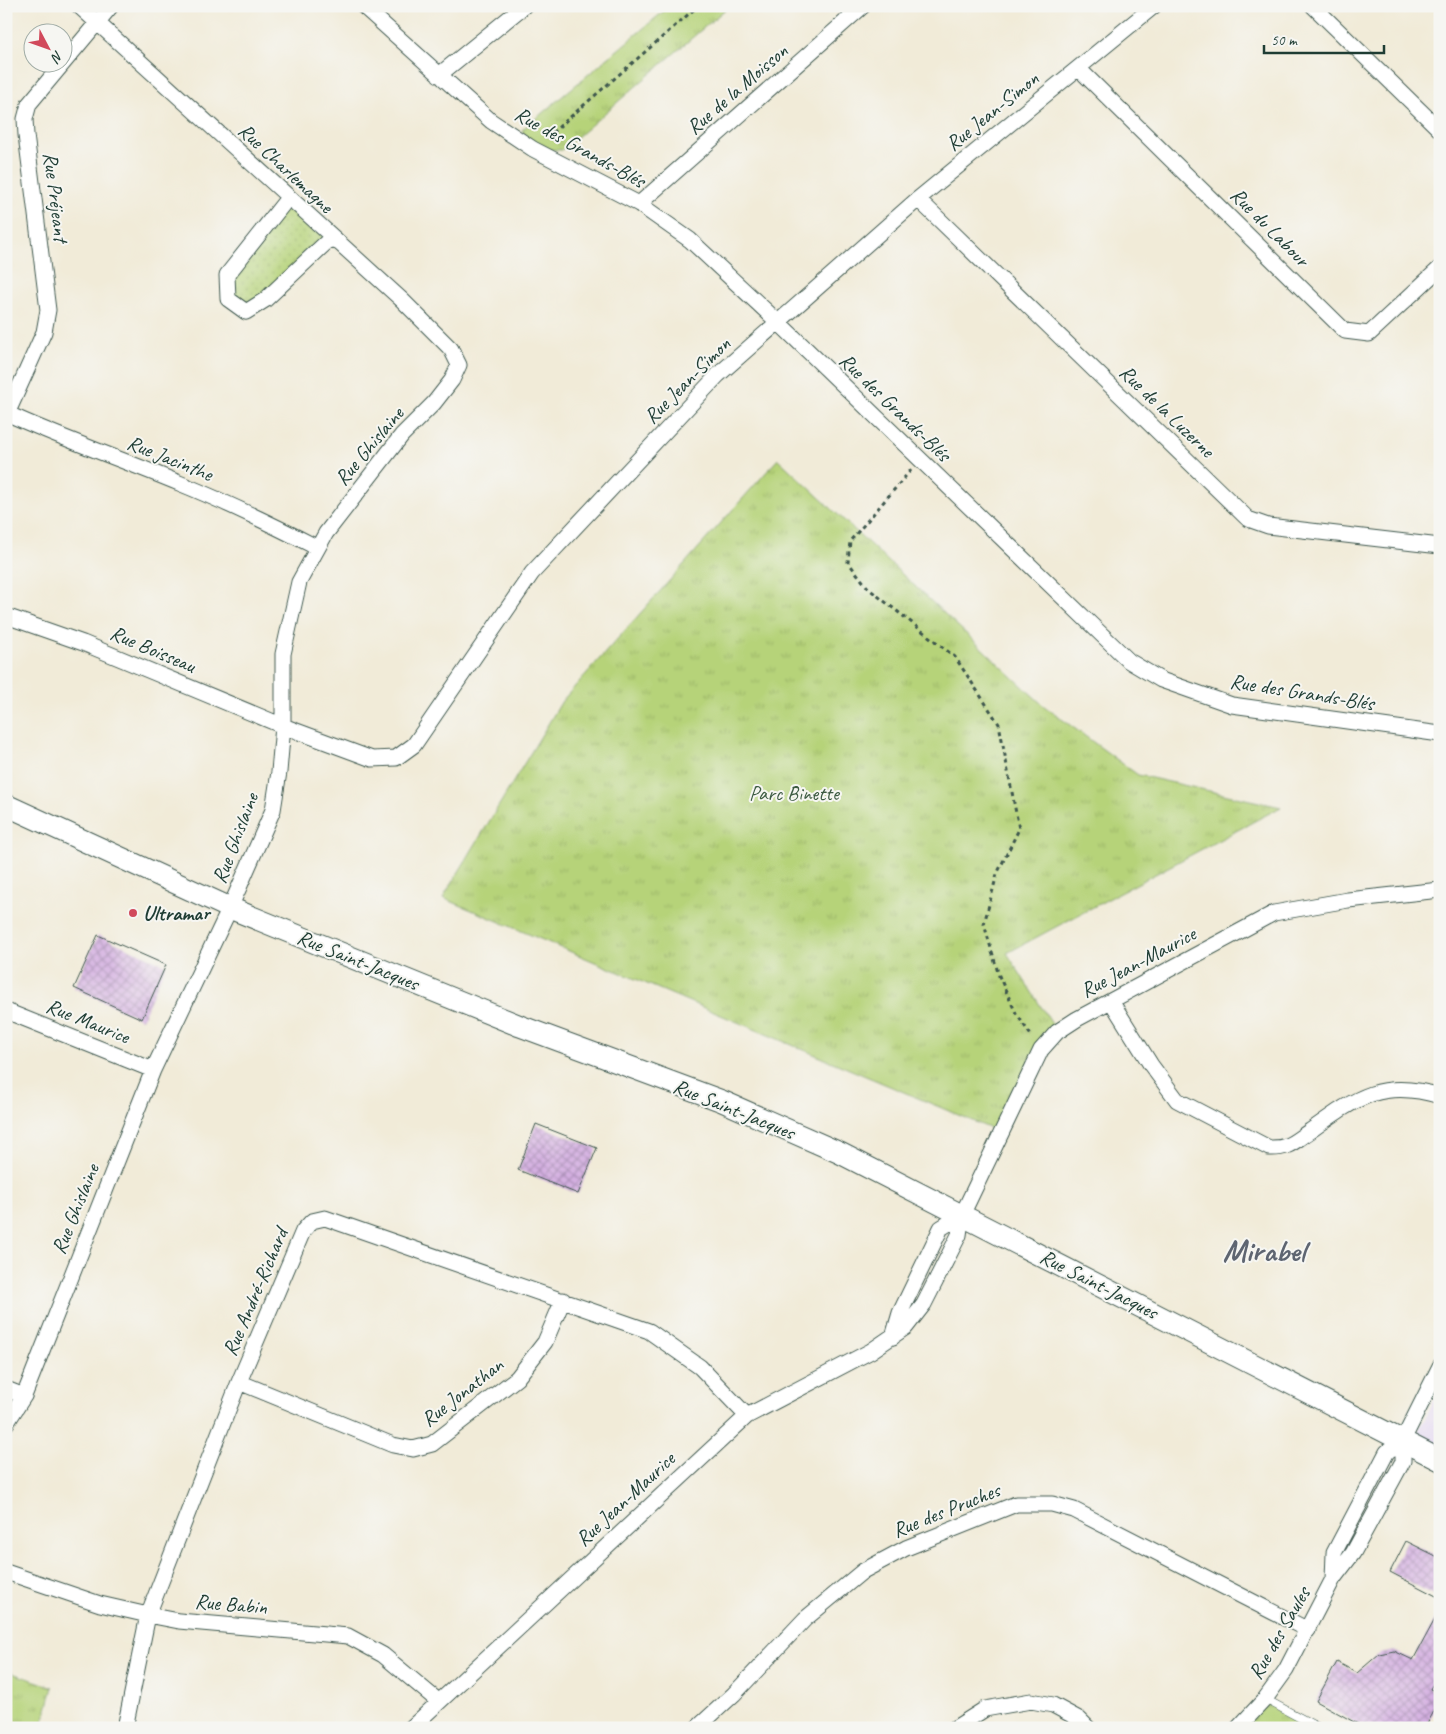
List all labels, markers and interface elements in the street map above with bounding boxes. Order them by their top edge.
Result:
north arrow [22,22,72,72]
scale bar [1264,22,1384,54]
text: 50 m [1271,31,1298,50]
street label: Rue de la Moisson [681,38,793,140]
text: N [47,47,67,67]
street label: Rue Jean-Simon [940,65,1044,156]
street label: Rue des Grands-Blés [510,100,651,194]
street label: Rue Charlemagne [233,117,340,219]
street label: Rue Préjeant [38,151,75,246]
street label: Rue du Labour [1225,182,1316,273]
street label: Rue Jean-Simon [638,331,736,429]
street label: Rue des Grands-Blés [834,347,957,468]
street label: Rue de la Luzerne [1114,359,1222,464]
street label: Rue Ghislaine [329,401,410,491]
street label: Rue Jacinthe [124,429,218,487]
street label: Rue Boisseau [107,619,201,679]
street label: Rue des Grands-Blés [1228,668,1377,716]
park label: Parc Binette [749,780,841,806]
street label: Rue Ghislaine [206,788,264,887]
place label: Ultramar [143,900,212,926]
marker: Ultramar [127,907,139,919]
street label: Rue Jean-Maurice [1076,920,1202,1003]
street label: Rue Saint-Jacques [293,924,424,997]
street label: Rue Maurice [43,993,135,1050]
street label: Rue Saint-Jacques [669,1073,800,1146]
street label: Rue Ghislaine [45,1159,105,1258]
street label: Rue André-Richard [216,1221,295,1360]
district label: Mirabel [1223,1231,1311,1270]
street label: Rue Saint-Jacques [1036,1243,1164,1326]
street label: Rue Jonathan [416,1352,509,1432]
street label: Rue Jean-Maurice [570,1445,682,1552]
street label: Rue des Pruches [888,1476,1005,1543]
street label: Rue des Saules [1242,1581,1317,1684]
street label: Rue Babin [194,1588,269,1620]

